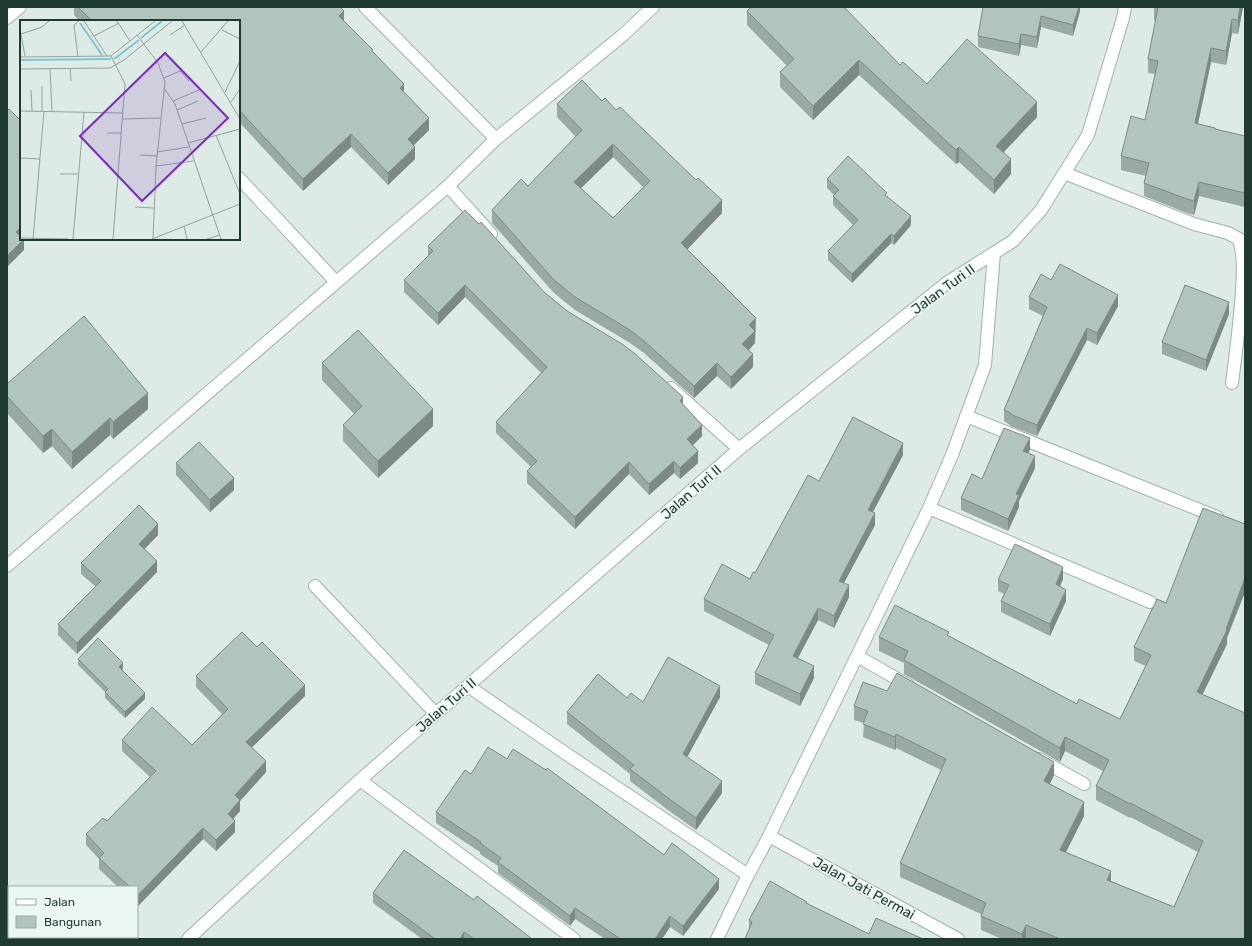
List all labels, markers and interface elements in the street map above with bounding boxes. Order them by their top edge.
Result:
inset map [20,20,240,240]
street label: Jalan Turi II [908,261,978,318]
street label: Jalan Turi II [658,462,725,523]
street label: Jalan Turi II [413,675,480,736]
street label: Jalan Jati Permai [810,853,918,924]
legend [8,886,138,938]
text: Jalan [44,895,75,909]
text: Bangunan [44,915,101,929]

